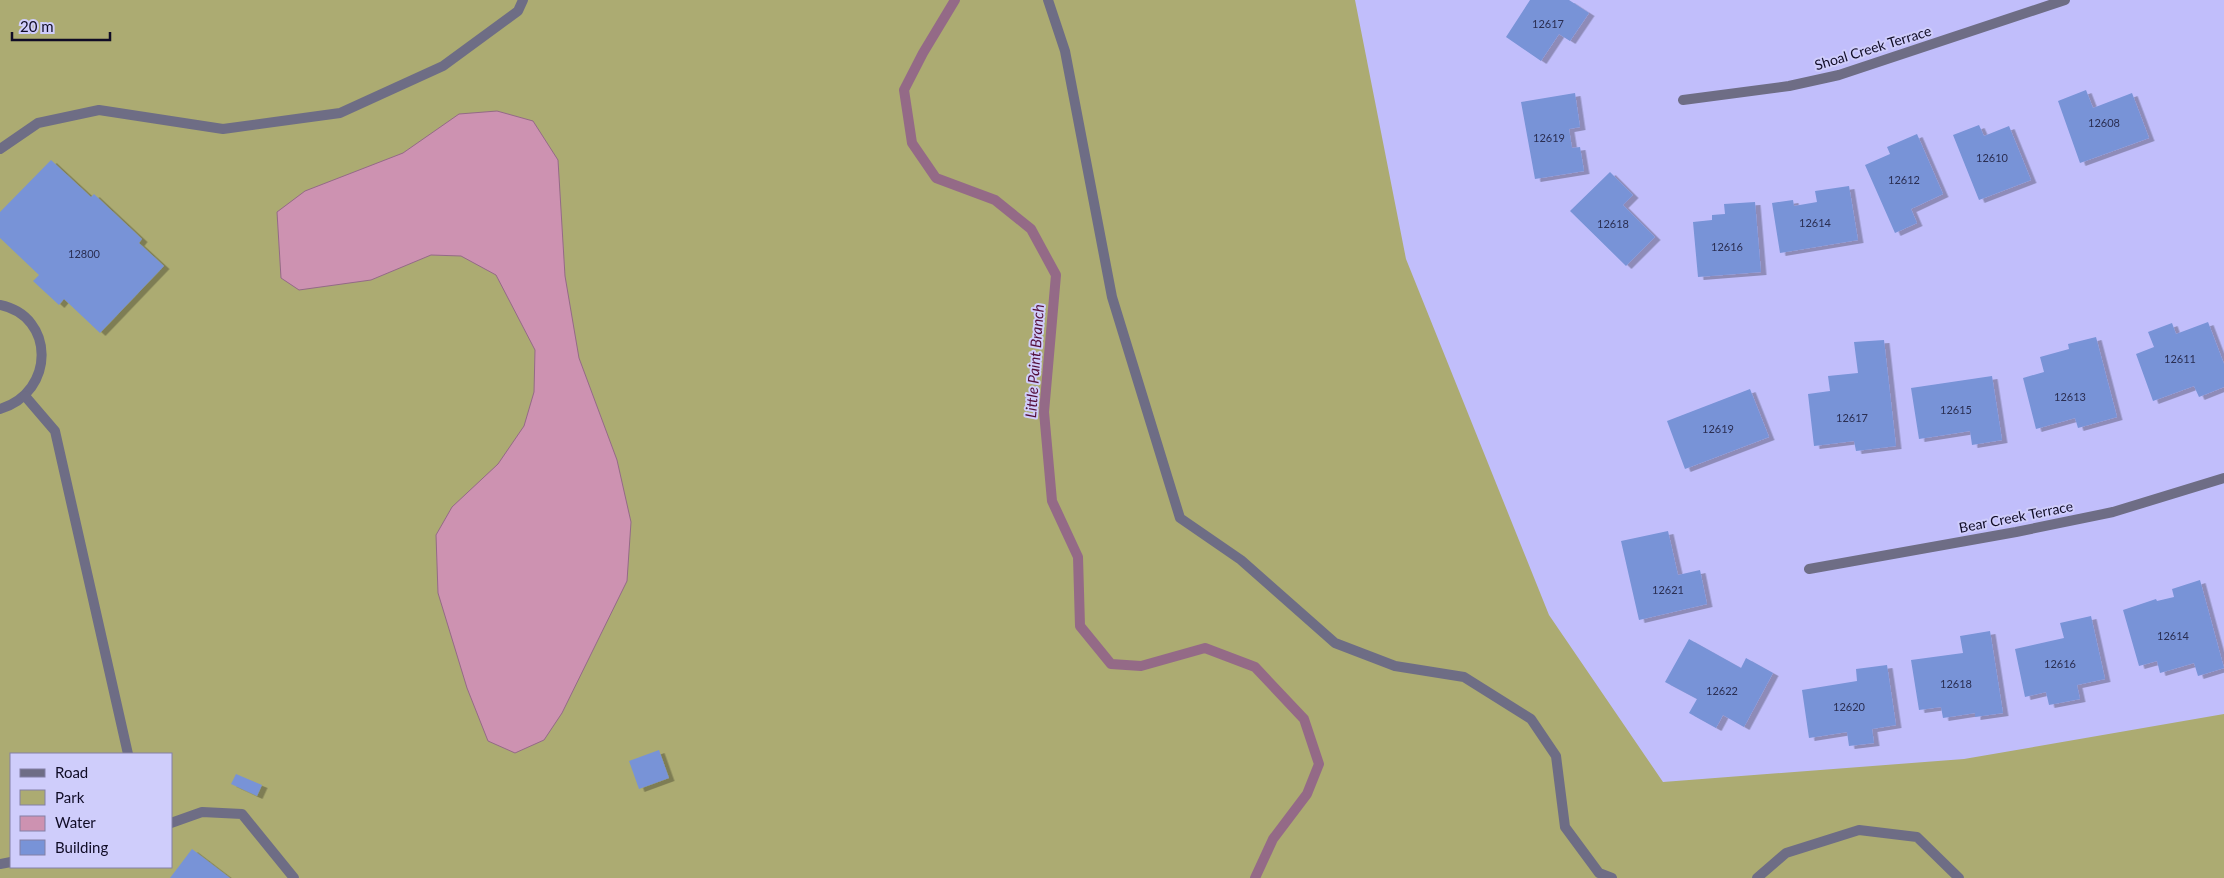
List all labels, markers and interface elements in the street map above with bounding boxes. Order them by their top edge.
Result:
scale bar [12,10,110,42]
text: 20 m [20,17,54,35]
house number: 12617 [1532,17,1564,30]
street label: Shoal Creek Terrace [1812,22,1933,73]
house number: 12608 [2088,116,2120,129]
house number: 12619 [1533,131,1565,144]
house number: 12610 [1976,151,2009,164]
house number: 12612 [1888,173,1920,186]
house number: 12614 [1799,216,1832,229]
house number: 12618 [1597,217,1629,230]
house number: 12616 [1711,240,1743,253]
house number: 12800 [68,247,101,260]
water label: Little Paint Branch [1021,303,1047,418]
house number: 12611 [2164,352,2196,365]
house number: 12613 [2054,390,2086,403]
house number: 12615 [1940,403,1972,416]
house number: 12617 [1836,411,1868,424]
house number: 12619 [1702,422,1734,435]
street label: Bear Creek Terrace [1957,497,2074,536]
house number: 12621 [1652,583,1684,596]
house number: 12614 [2157,629,2190,642]
house number: 12616 [2044,657,2076,670]
house number: 12618 [1940,677,1972,690]
house number: 12622 [1706,684,1738,697]
house number: 12620 [1833,700,1866,713]
legend [10,753,172,868]
text: Road [55,763,88,781]
text: Park [55,788,85,806]
text: Water [55,813,96,831]
text: Building [55,838,108,856]

